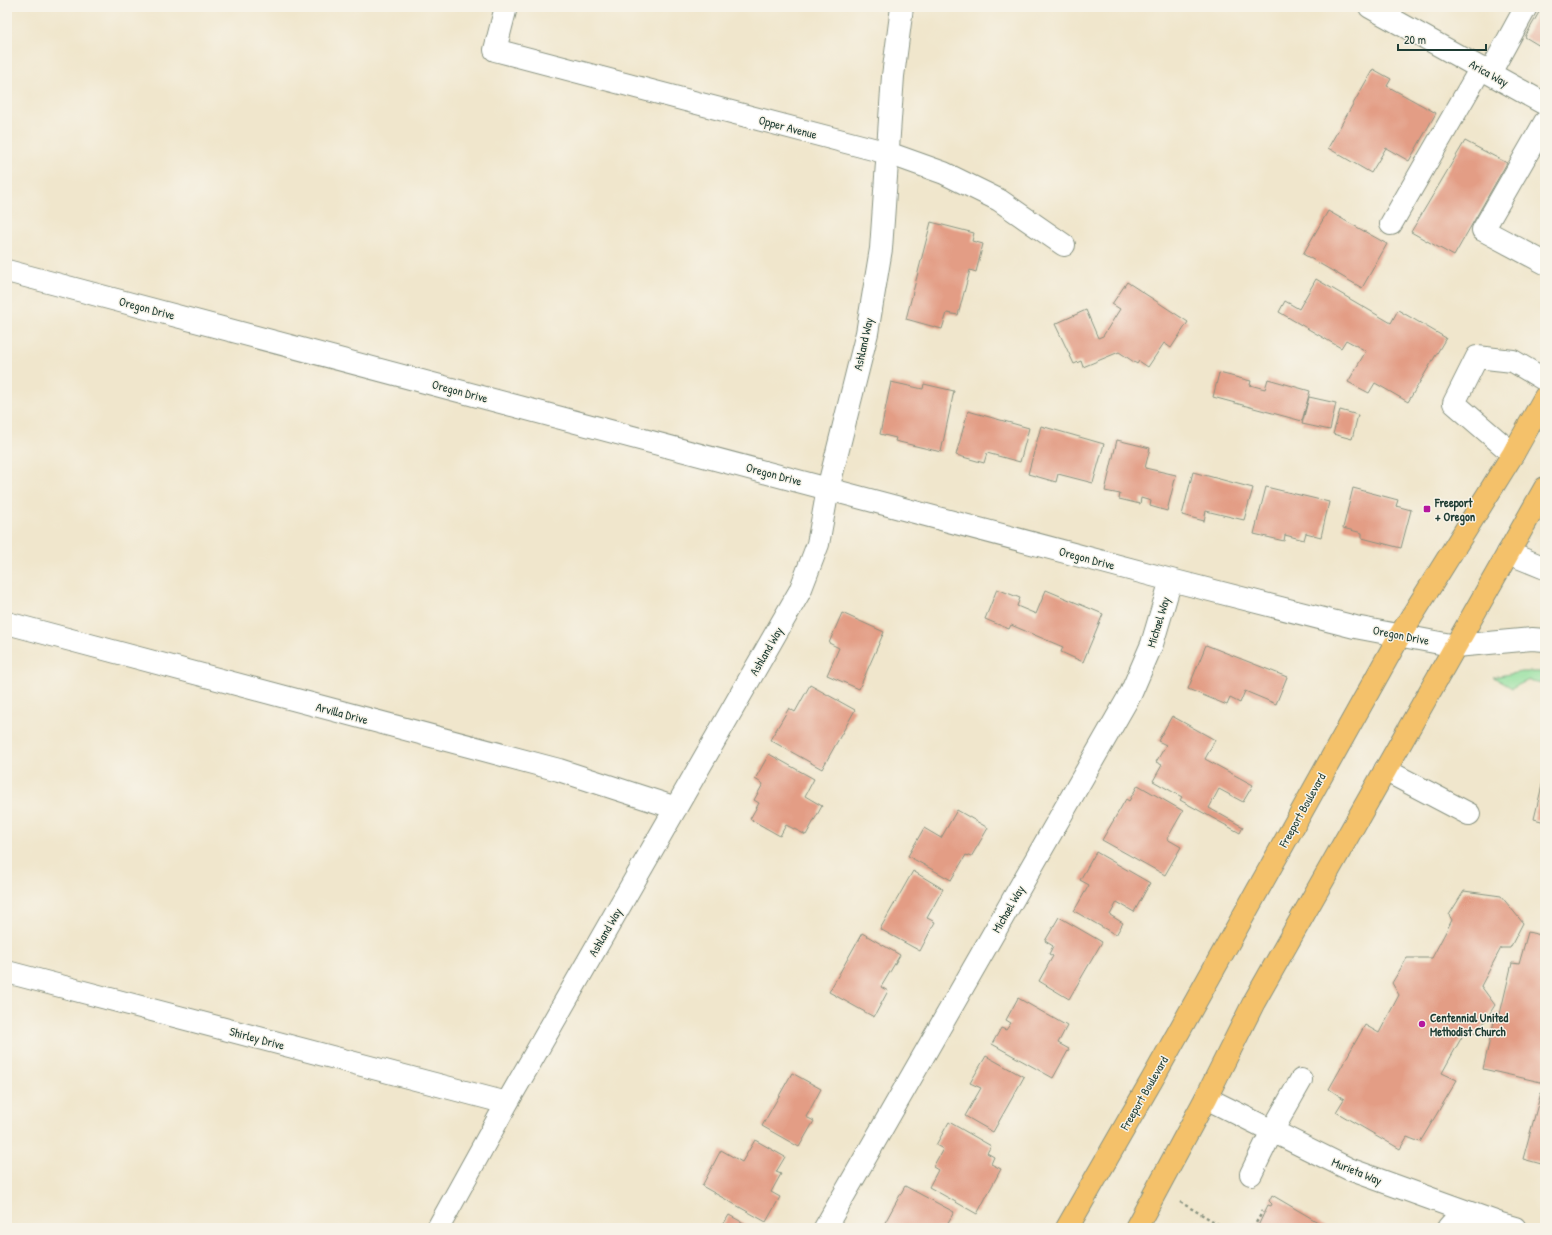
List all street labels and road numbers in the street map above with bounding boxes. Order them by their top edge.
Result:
street label: Arica Way [1466,55,1512,91]
street label: Opper Avenue [757,111,819,143]
street label: Oregon Drive [117,292,177,324]
street label: Ashland Way [849,316,877,372]
street label: Oregon Drive [430,375,490,407]
street label: Oregon Drive [744,458,804,490]
street label: Oregon Drive [1057,542,1117,574]
street label: Michael Way [1142,595,1174,649]
street label: Oregon Drive [1371,621,1431,649]
street label: Ashland Way [745,624,787,678]
street label: Arvilla Drive [314,698,370,728]
street label: Freeport Boulevard [1274,769,1330,851]
street label: Michael Way [988,882,1028,936]
street label: Ashland Way [584,905,626,959]
street label: Shirley Drive [228,1023,287,1054]
street label: Freeport Boulevard [1115,1053,1172,1134]
street label: Murieta Way [1329,1153,1385,1189]

